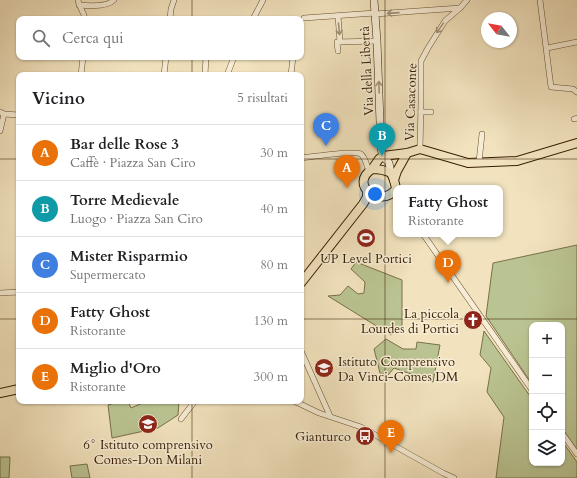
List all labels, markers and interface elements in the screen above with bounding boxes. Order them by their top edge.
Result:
one-way arrow [387,10,400,17]
north arrow [481,12,517,48]
search box [16,16,304,60]
one-way arrow [335,22,343,35]
one-way arrow [436,22,444,33]
street label: Via della Libertà [356,25,378,116]
icon: search [30,27,52,49]
text: Cerca qui [62,28,124,48]
street label: Via Casaconte [401,63,421,141]
one-way arrow [375,81,382,94]
text: Vicino [32,87,85,110]
text: 5 risultati [237,89,288,107]
pin: C [313,113,339,146]
pin: B [369,123,395,156]
text: Bar delle Rose 3 [70,134,179,154]
text: A [40,144,50,162]
text: 30 m [260,144,288,162]
text: Caffè · Piazza San Ciro [70,154,196,172]
pin: A [334,155,360,188]
your location [365,184,385,204]
popup [393,185,503,237]
text: Torre Medievale [70,190,179,210]
text: Fatty Ghost [408,192,488,212]
text: B [40,200,50,218]
text: 40 m [260,200,288,218]
text: Luogo · Piazza San Ciro [70,210,203,228]
text: Ristorante [408,212,464,230]
sports icon: UP Level Portici [355,227,377,249]
text: Mister Risparmio [70,246,188,266]
place label: UP Level Portici [320,250,412,268]
pin: D [435,250,461,283]
text: C [40,256,50,274]
text: 80 m [260,256,288,274]
text: Supermercato [70,266,146,284]
text: Fatty Ghost [70,302,150,322]
place label: La piccola Lourdes di Portici [361,305,459,338]
church icon: La piccola Lourdes di Portici [462,309,484,331]
text: D [39,312,51,330]
text: 130 m [254,312,288,330]
text: Ristorante [70,322,126,340]
map controls [529,322,565,466]
button: + [529,322,565,358]
place label: Istituto Comprensivo Da Vinci-Comes DM [338,353,458,386]
school or university icon: Istituto Comprensivo Da Vinci-Comes DM [313,357,335,379]
text: Miglio d'Oro [70,358,161,378]
button: − [529,358,565,394]
text: E [41,368,49,386]
text: 300 m [254,368,288,386]
text: Ristorante [70,378,126,396]
button: locate [529,394,565,430]
school or university icon: 6° Istituto comprensivo Comes-Don Milani [137,413,159,435]
pin: E [378,420,404,453]
bus stop icon: Gianturco [354,425,376,447]
place label: Gianturco [295,428,351,446]
button: layers [529,430,565,466]
place label: 6° Istituto comprensivo Comes-Don Milani [83,436,213,469]

